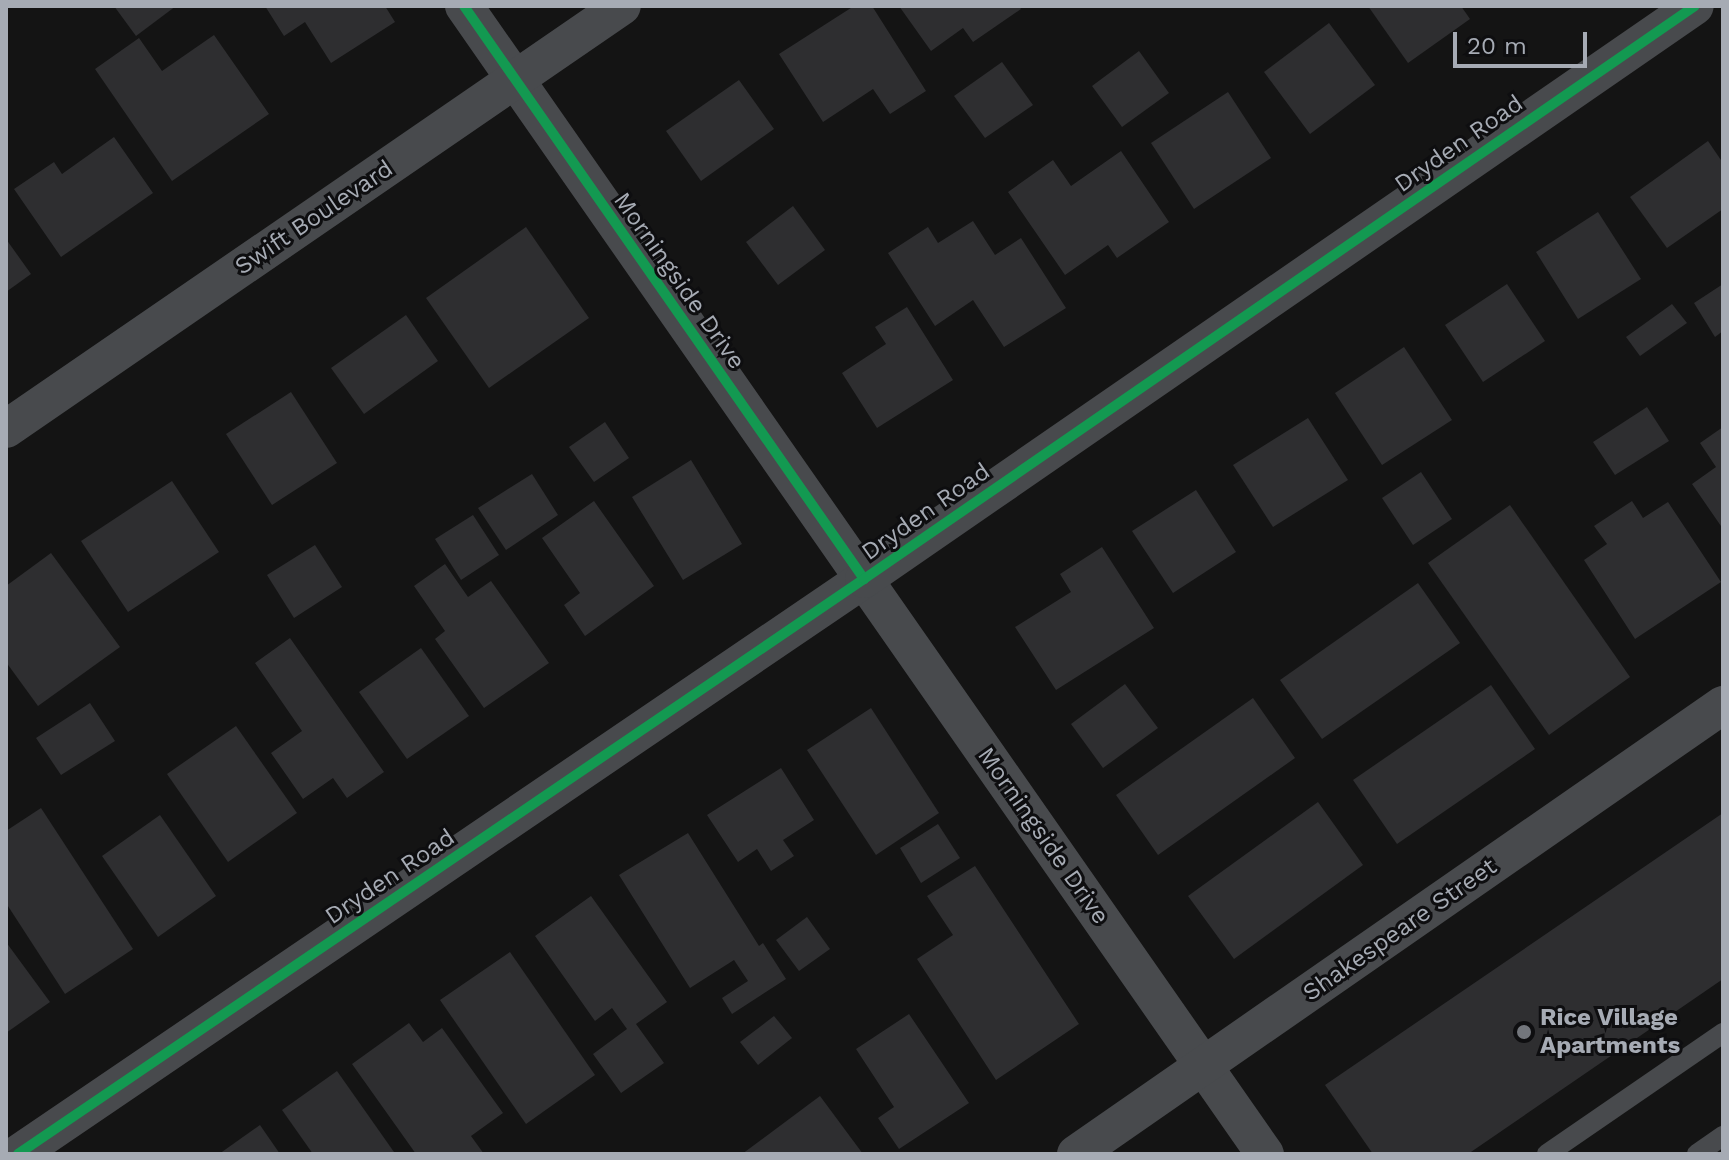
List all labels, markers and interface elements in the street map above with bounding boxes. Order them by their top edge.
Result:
scale bar [1457,16,1591,66]
text: 20 m [1467,32,1527,60]
street label: Dryden Road [1389,89,1529,199]
street label: Swift Boulevard [230,155,398,281]
street label: Morningside Drive [607,187,751,375]
street label: Dryden Road [856,457,996,567]
street label: Morningside Drive [971,742,1115,930]
street label: Dryden Road [320,823,460,931]
street label: Shakespeare Street [1298,852,1502,1008]
place label: Rice Village Apartments [1540,1004,1680,1060]
marker: Rice Village Apartments [1515,1023,1533,1041]

